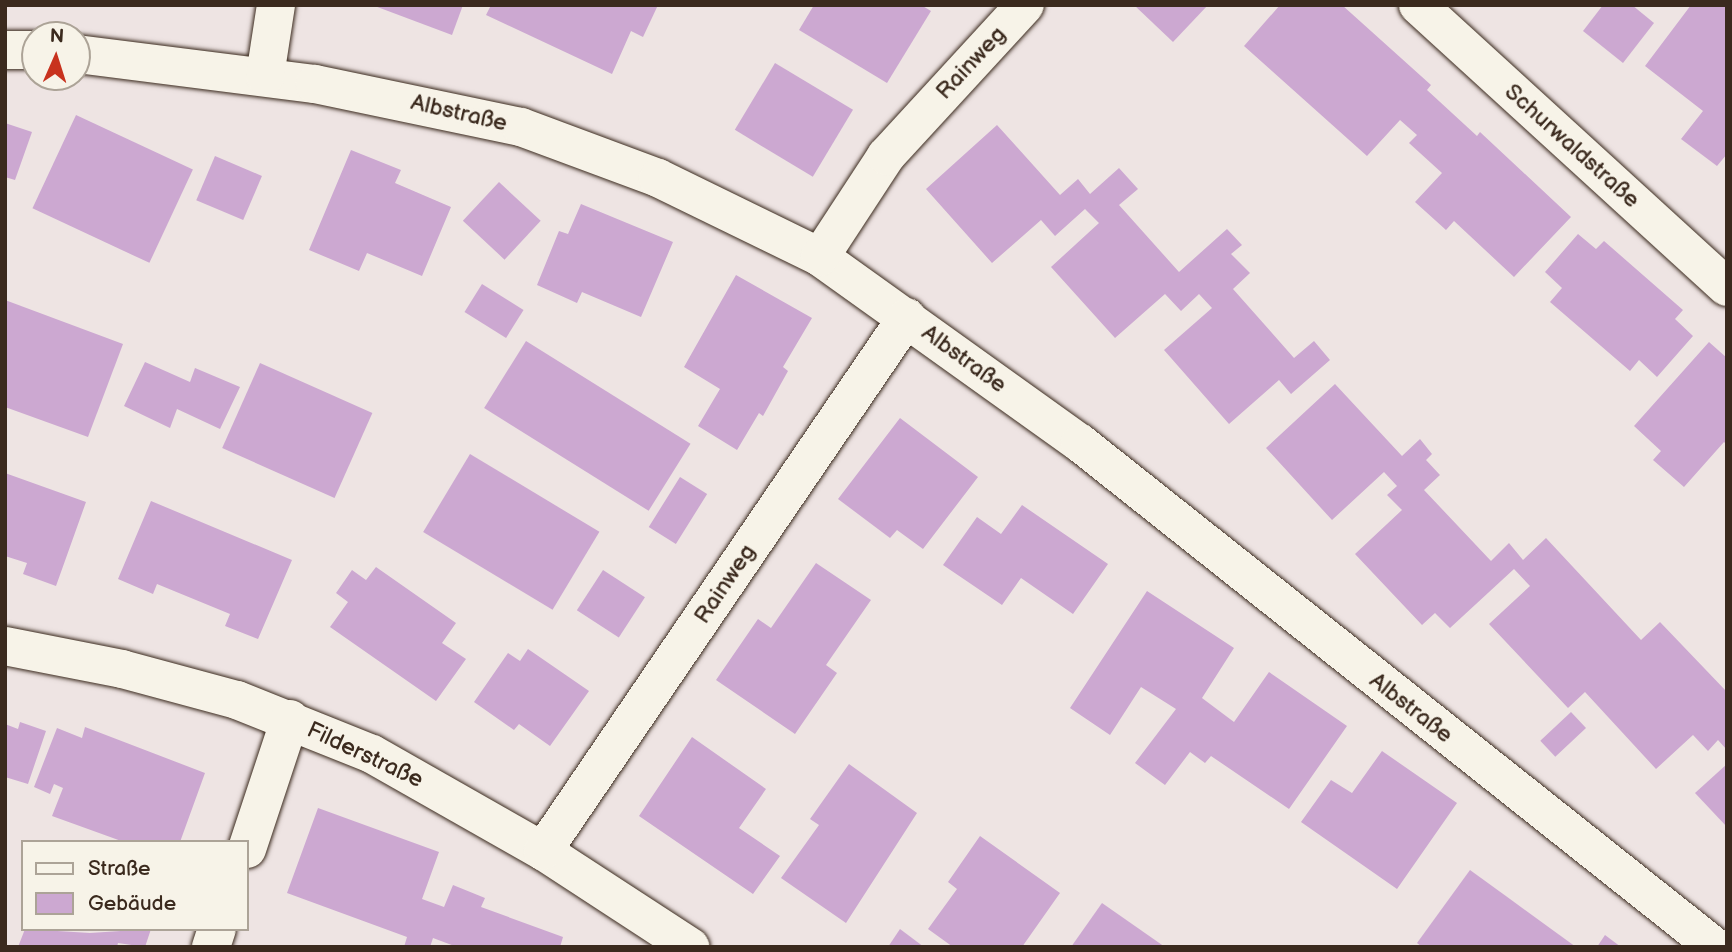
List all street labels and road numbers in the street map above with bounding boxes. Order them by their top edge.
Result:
street label: Rainweg [930,21,1012,105]
street label: Schurwaldstraße [1499,78,1645,214]
street label: Albstraße [408,89,510,137]
street label: Albstraße [916,319,1012,399]
street label: Rainweg [688,539,762,629]
street label: Albstraße [1364,667,1458,749]
street label: Filderstraße [303,716,427,794]

